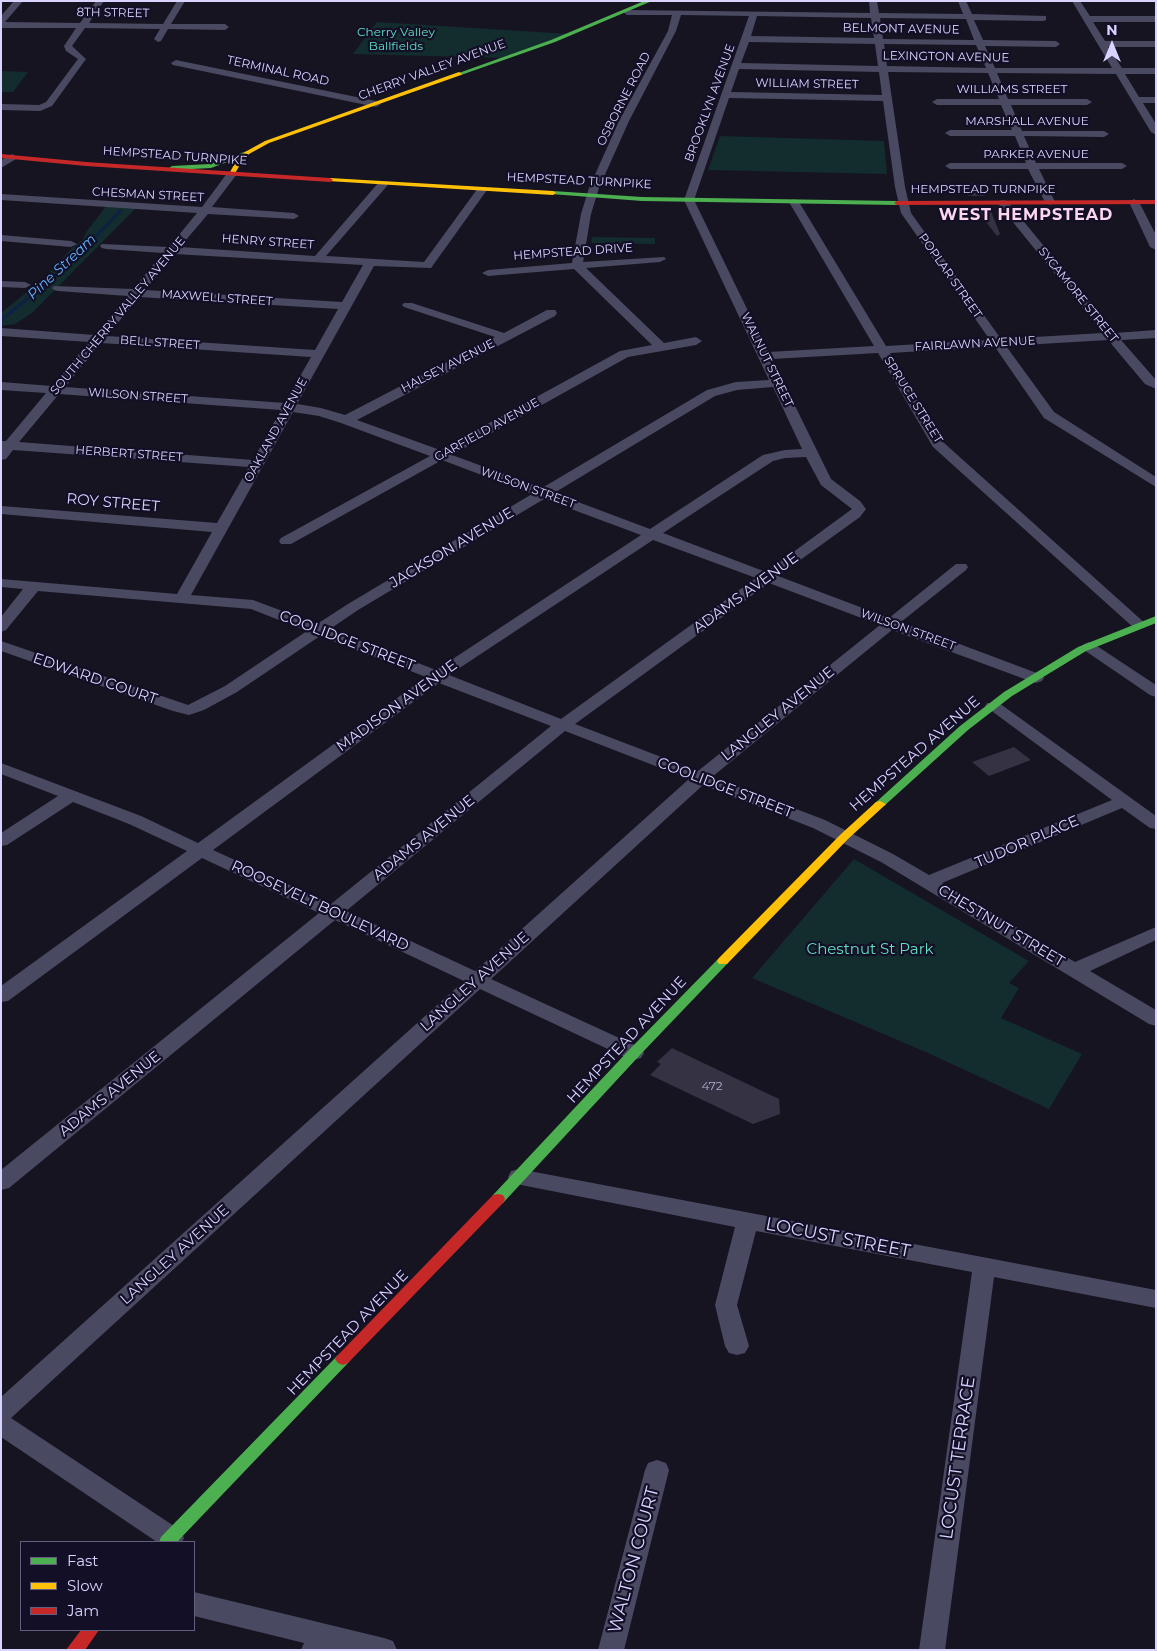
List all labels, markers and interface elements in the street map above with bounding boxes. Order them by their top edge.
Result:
street label: 8TH STREET [76,5,150,21]
north arrow [1087,20,1137,70]
street label: BELMONT AVENUE [842,21,960,37]
text: N [1106,21,1118,39]
park label: Cherry Valley Ballfields [357,25,435,53]
street label: CHERRY VALLEY AVENUE [357,37,507,103]
street label: BROOKLYN AVENUE [682,42,738,164]
street label: LEXINGTON AVENUE [883,49,1009,65]
street label: OSBORNE ROAD [594,50,654,148]
street label: TERMINAL ROAD [225,53,331,89]
street label: WILLIAM STREET [755,76,859,92]
street label: WILLIAMS STREET [957,82,1067,96]
street label: MARSHALL AVENUE [965,114,1089,128]
street label: HEMPSTEAD TURNPIKE [102,144,248,168]
street label: PARKER AVENUE [983,147,1089,161]
street label: HEMPSTEAD TURNPIKE [506,170,652,192]
street label: HEMPSTEAD TURNPIKE [910,182,1056,196]
street label: CHESMAN STREET [91,185,205,205]
district label: WEST HEMPSTEAD [937,205,1115,225]
water label: Pine Stream [24,231,100,303]
street label: POPLAR STREET [915,231,985,321]
street label: HENRY STREET [221,232,315,252]
street label: SOUTH CHERRY VALLEY AVENUE [48,234,188,398]
street label: HEMPSTEAD DRIVE [513,241,633,263]
street label: SYCAMORE STREET [1035,244,1121,346]
street label: MAXWELL STREET [161,287,273,309]
street label: WALNUT STREET [738,310,796,410]
street label: BELL STREET [120,333,200,353]
street label: FAIRLAWN AVENUE [914,334,1036,354]
street label: HALSEY AVENUE [399,336,497,396]
street label: SPRUCE STREET [881,354,945,446]
street label: OAKLAND AVENUE [241,375,311,485]
street label: WILSON STREET [88,385,188,407]
street label: GARFIELD AVENUE [432,395,542,465]
street label: HERBERT STREET [75,443,183,465]
street label: WILSON STREET [479,464,577,512]
street label: ROY STREET [66,490,160,516]
street label: JACKSON AVENUE [387,504,517,592]
street label: ADAMS AVENUE [690,549,802,637]
street label: WILSON STREET [859,606,957,654]
street label: COOLIDGE STREET [277,607,417,675]
street label: EDWARD COURT [31,649,159,709]
street label: MADISON AVENUE [333,656,461,756]
street label: LANGLEY AVENUE [718,663,838,765]
street label: HEMPSTEAD AVENUE [846,693,984,815]
street label: COOLIDGE STREET [655,754,795,822]
street label: ADAMS AVENUE [369,791,479,885]
street label: TUDOR PLACE [973,812,1081,872]
street label: ROOSEVELT BOULEVARD [228,857,412,955]
street label: CHESTNUT STREET [935,881,1067,971]
street label: LANGLEY AVENUE [417,928,533,1036]
park label: Chestnut St Park [807,941,933,959]
street label: HEMPSTEAD AVENUE [564,973,690,1107]
street label: ADAMS AVENUE [55,1047,165,1141]
house number: 472 [701,1079,723,1093]
street label: LANGLEY AVENUE [117,1201,233,1309]
street label: LOCUST STREET [764,1213,912,1263]
street label: HEMPSTEAD AVENUE [284,1267,412,1399]
street label: LOCUST TERRACE [936,1375,980,1541]
street label: WALTON COURT [604,1484,664,1636]
legend [20,1541,195,1631]
text: Fast [67,1551,98,1570]
text: Slow [67,1576,103,1595]
text: Jam [67,1601,99,1620]

